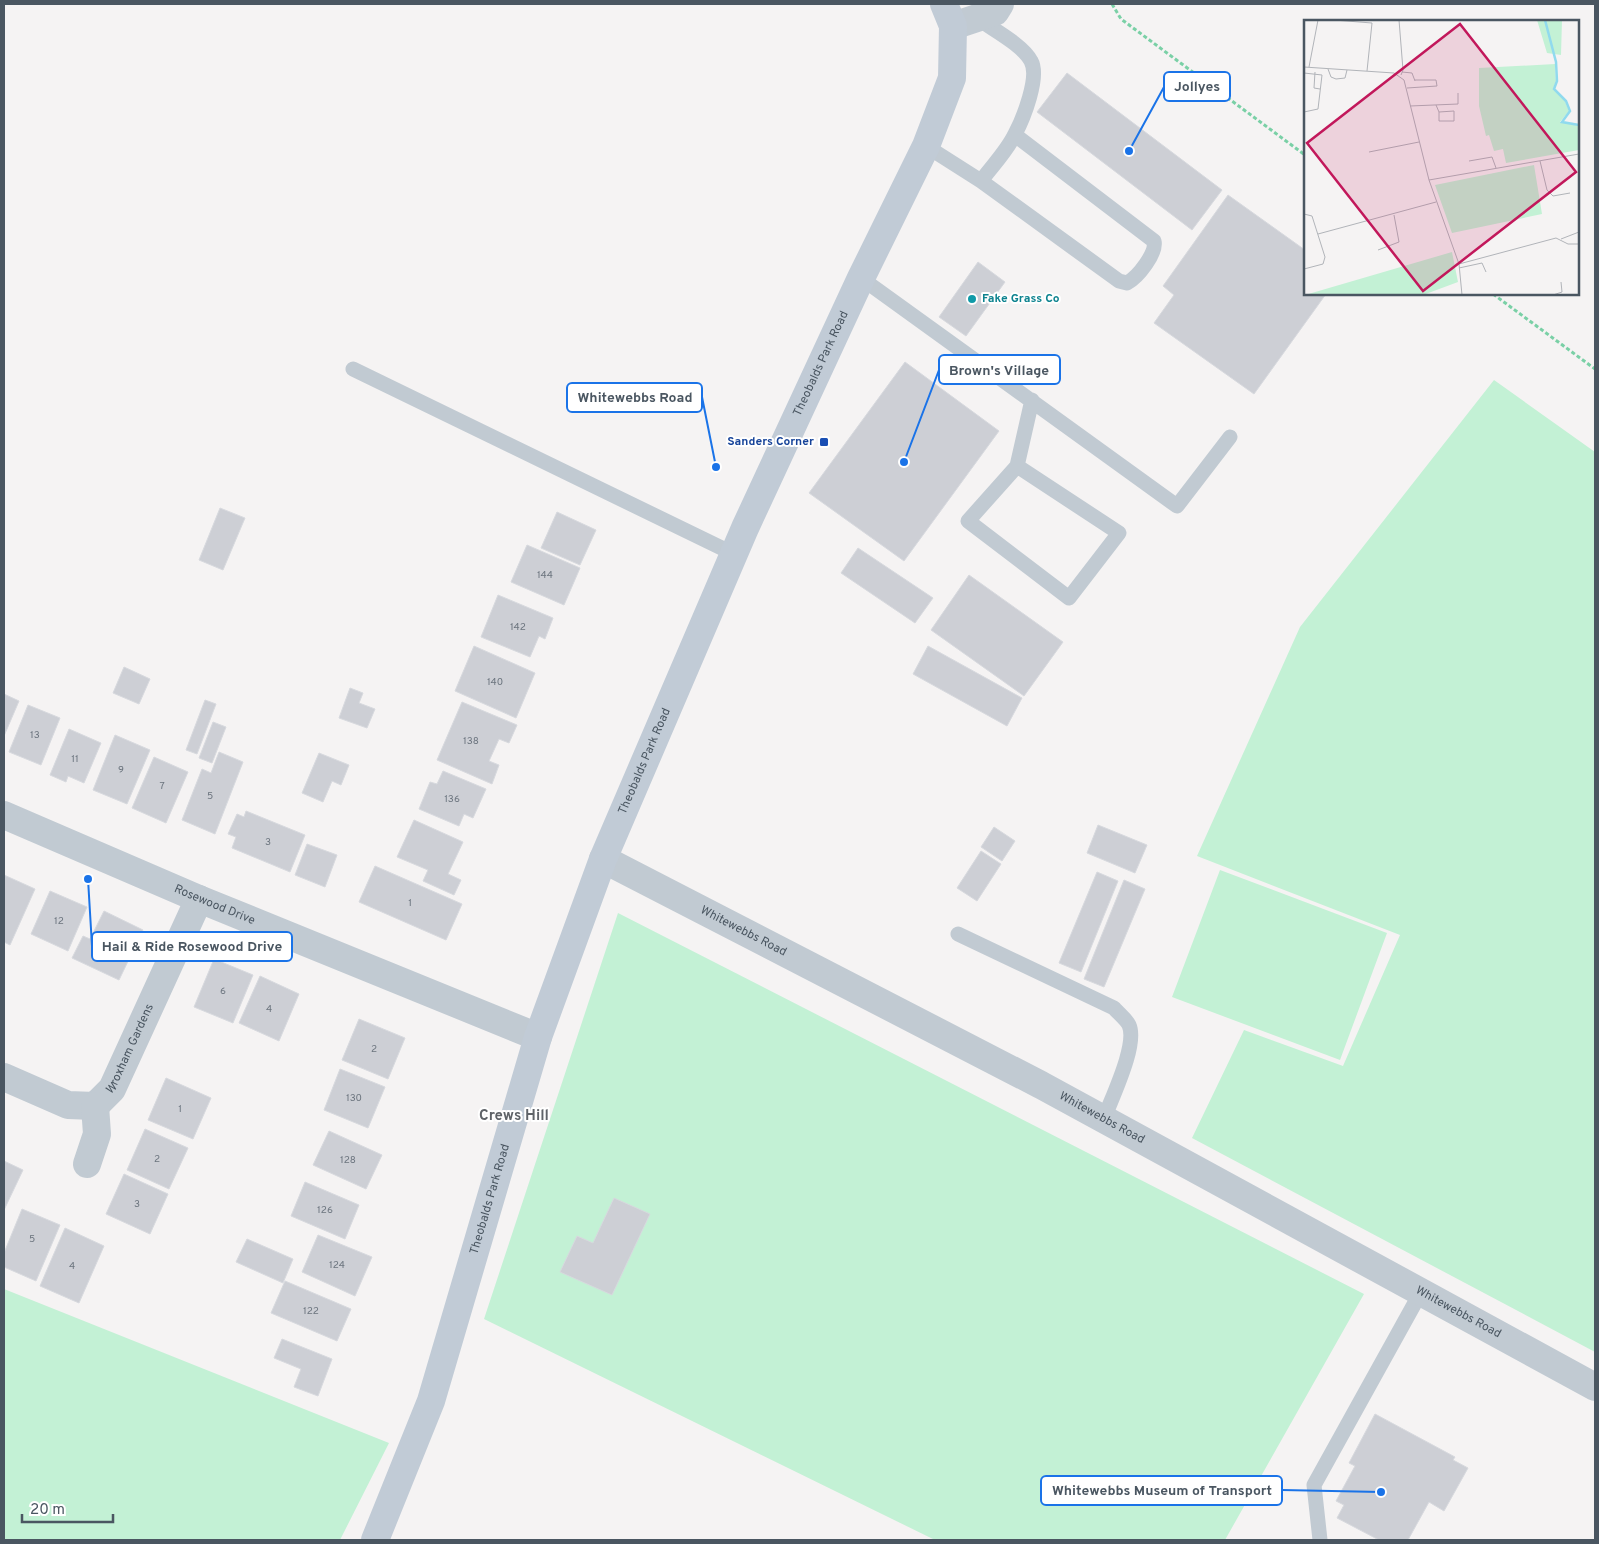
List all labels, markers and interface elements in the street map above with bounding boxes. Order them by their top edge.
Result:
inset map [1304,20,1579,295]
callout: Jollyes [1164,72,1230,101]
text: Jollyes [1174,79,1220,96]
place label: Fake Grass Co [982,291,1060,307]
marker: Fake Grass Co [966,293,978,305]
street label: Theobalds Park Road [790,309,853,419]
callout: Brown's Village [939,355,1060,384]
text: Brown's Village [949,363,1049,380]
callout: Whitewebbs Road [567,383,702,412]
text: Whitewebbs Road [577,390,693,407]
place label: Sanders Corner [727,434,814,450]
marker: Sanders Corner [818,436,830,448]
house number: 144 [537,569,553,582]
house number: 142 [510,621,526,634]
house number: 140 [487,676,503,689]
street label: Theobalds Park Road [615,706,675,817]
house number: 13 [30,729,40,742]
house number: 138 [463,735,479,748]
house number: 11 [71,753,79,766]
house number: 9 [118,764,124,777]
house number: 7 [159,780,165,793]
house number: 5 [207,790,213,803]
house number: 136 [444,793,460,806]
house number: 3 [265,836,271,849]
street label: Rosewood Drive [171,881,257,929]
house number: 1 [408,897,412,910]
street label: Whitewebbs Road [697,902,789,960]
house number: 12 [54,915,64,928]
callout: Hail & Ride Rosewood Drive [92,932,292,961]
text: Hail & Ride Rosewood Drive [102,939,282,956]
house number: 6 [220,985,226,998]
street label: Wroxham Gardens [103,1001,158,1098]
house number: 4 [266,1003,272,1016]
house number: 2 [371,1043,377,1056]
street label: Whitewebbs Road [1056,1088,1147,1148]
house number: 130 [346,1092,362,1105]
house number: 1 [178,1103,182,1116]
district label: Crews Hill [479,1107,549,1126]
street label: Theobalds Park Road [466,1142,514,1257]
house number: 2 [154,1153,160,1166]
house number: 128 [340,1154,356,1167]
house number: 3 [134,1198,140,1211]
house number: 126 [317,1204,333,1217]
house number: 5 [29,1233,35,1246]
house number: 124 [329,1259,345,1272]
house number: 4 [69,1260,75,1273]
street label: Whitewebbs Road [1413,1283,1504,1342]
house number: 122 [303,1305,319,1318]
callout: Whitewebbs Museum of Transport [1041,1476,1282,1505]
text: Whitewebbs Museum of Transport [1052,1483,1272,1500]
scale bar [22,1492,114,1524]
text: 20 m [30,1501,65,1520]

